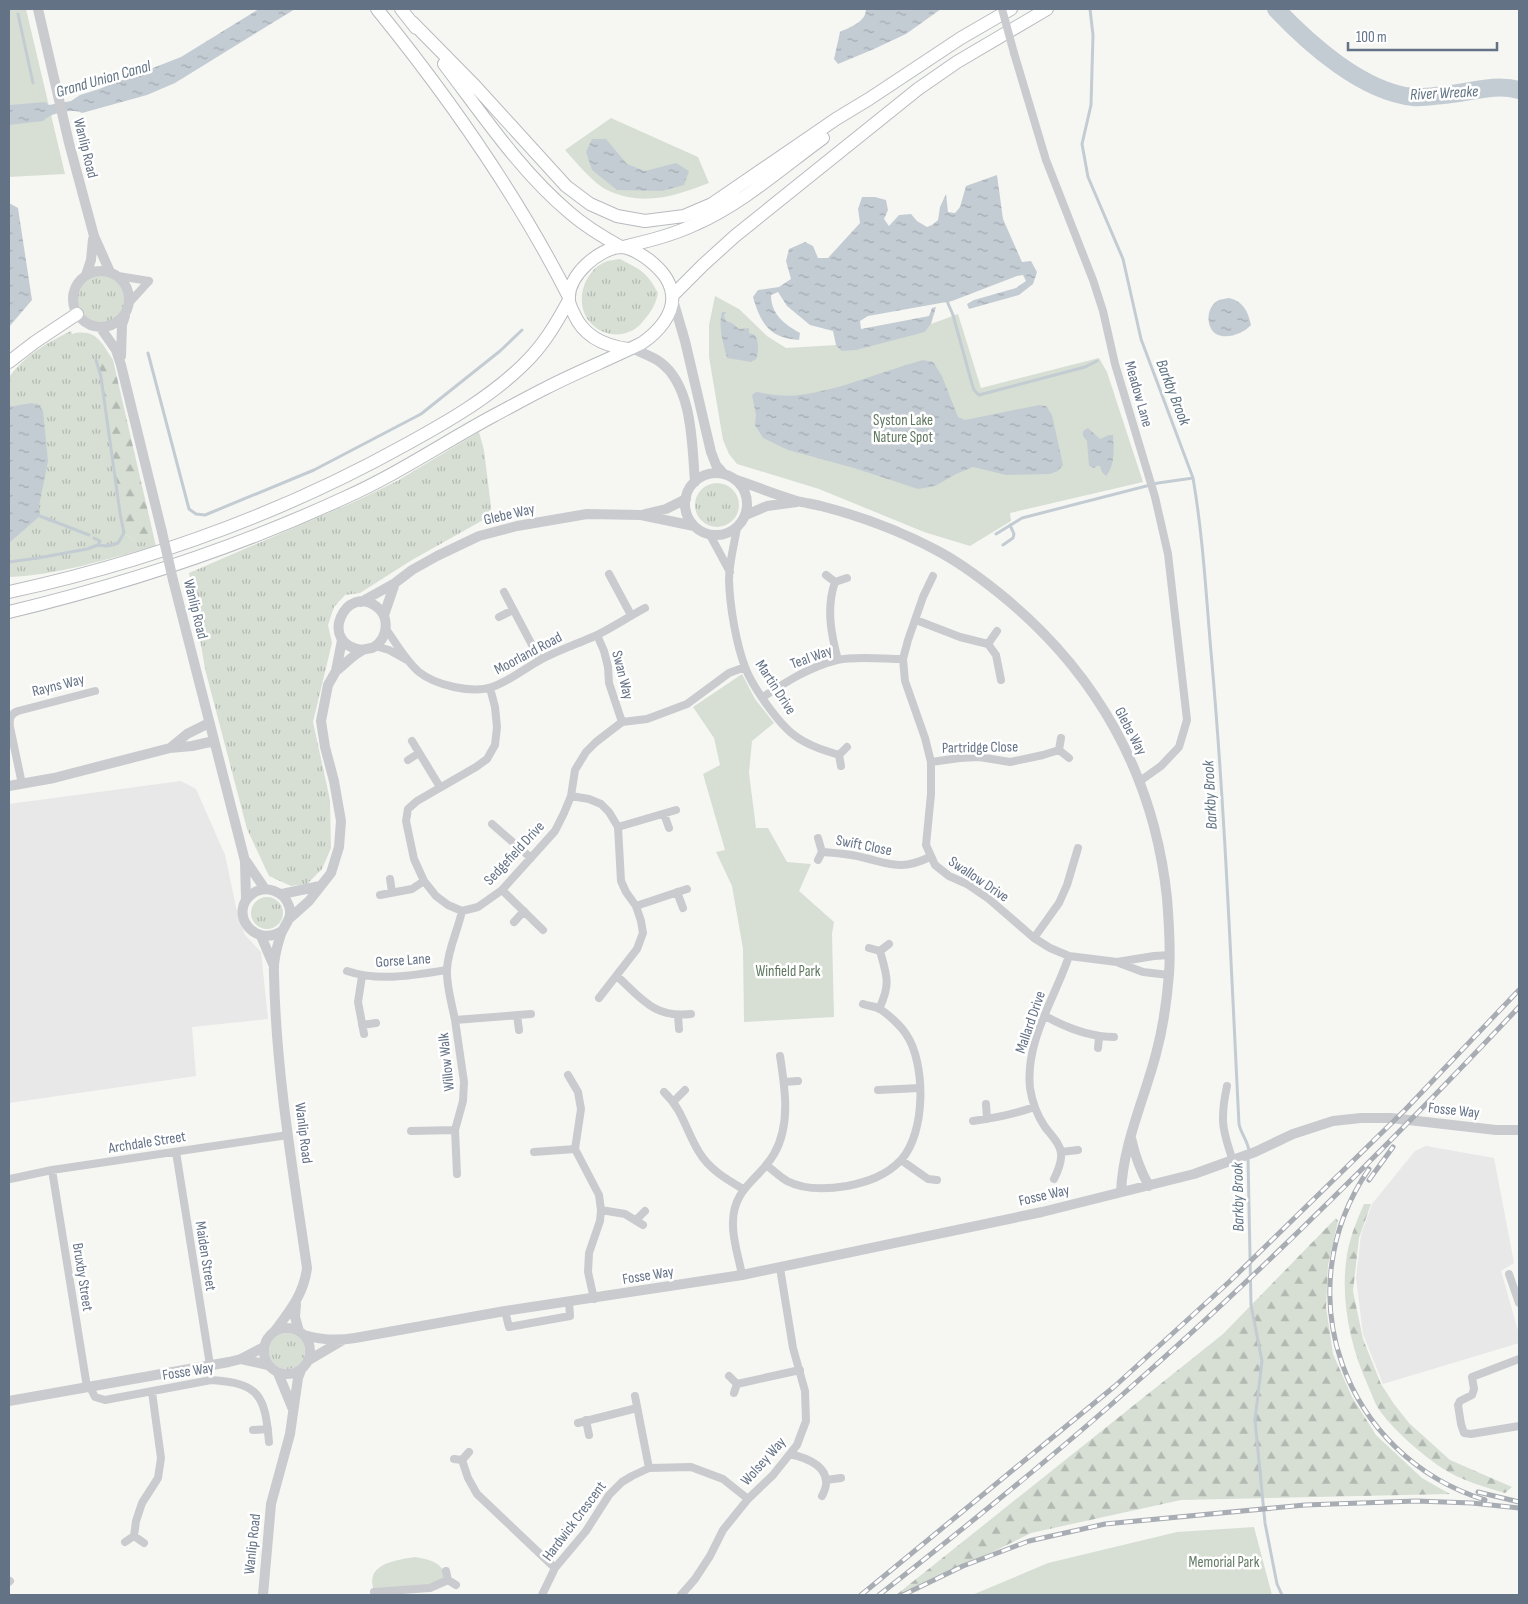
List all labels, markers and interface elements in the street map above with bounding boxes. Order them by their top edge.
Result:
scale bar [1348,20,1497,52]
text: 100 m [1356,28,1387,47]
water label: Grand Union Canal [54,57,154,102]
water label: River Wreake [1410,82,1479,105]
street label: Wanlip Road [69,116,102,180]
water label: Barkby Brook [1151,357,1194,429]
street label: Meadow Lane [1120,359,1157,429]
park label: Syston Lake Nature Spot [873,411,934,447]
street label: Glebe Way [482,499,537,530]
street label: Wanlip Road [179,577,212,641]
street label: Moorland Road [491,628,565,679]
street label: Teal Way [788,641,835,674]
street label: Swan Way [607,649,638,702]
street label: Martin Drive [751,656,800,718]
street label: Rayns Way [30,670,86,701]
street label: Glebe Way [1110,704,1151,759]
street label: Partridge Close [942,737,1018,758]
water label: Barkby Brook [1199,759,1222,830]
street label: Sedgefield Drive [480,817,549,889]
street label: Swift Close [834,831,894,860]
street label: Swallow Drive [945,852,1013,907]
street label: Gorse Lane [375,949,431,972]
park label: Winfield Park [756,962,821,981]
street label: Mallard Drive [1011,988,1050,1056]
street label: Willow Walk [434,1031,459,1092]
street label: Fosse Way [1427,1098,1481,1123]
street label: Wanlip Road [290,1102,317,1165]
street label: Archdale Street [106,1127,188,1158]
water label: Barkby Brook [1228,1161,1249,1232]
street label: Fosse Way [1017,1180,1072,1211]
street label: Maiden Street [191,1220,220,1293]
street label: Bruxby Street [68,1242,97,1313]
street label: Fosse Way [621,1262,675,1289]
street label: Fosse Way [161,1358,215,1385]
street label: Wolsey Way [737,1433,790,1490]
street label: Hardwick Crescent [538,1477,611,1565]
street label: Wanlip Road [240,1513,265,1575]
park label: Memorial Park [1189,1553,1260,1572]

